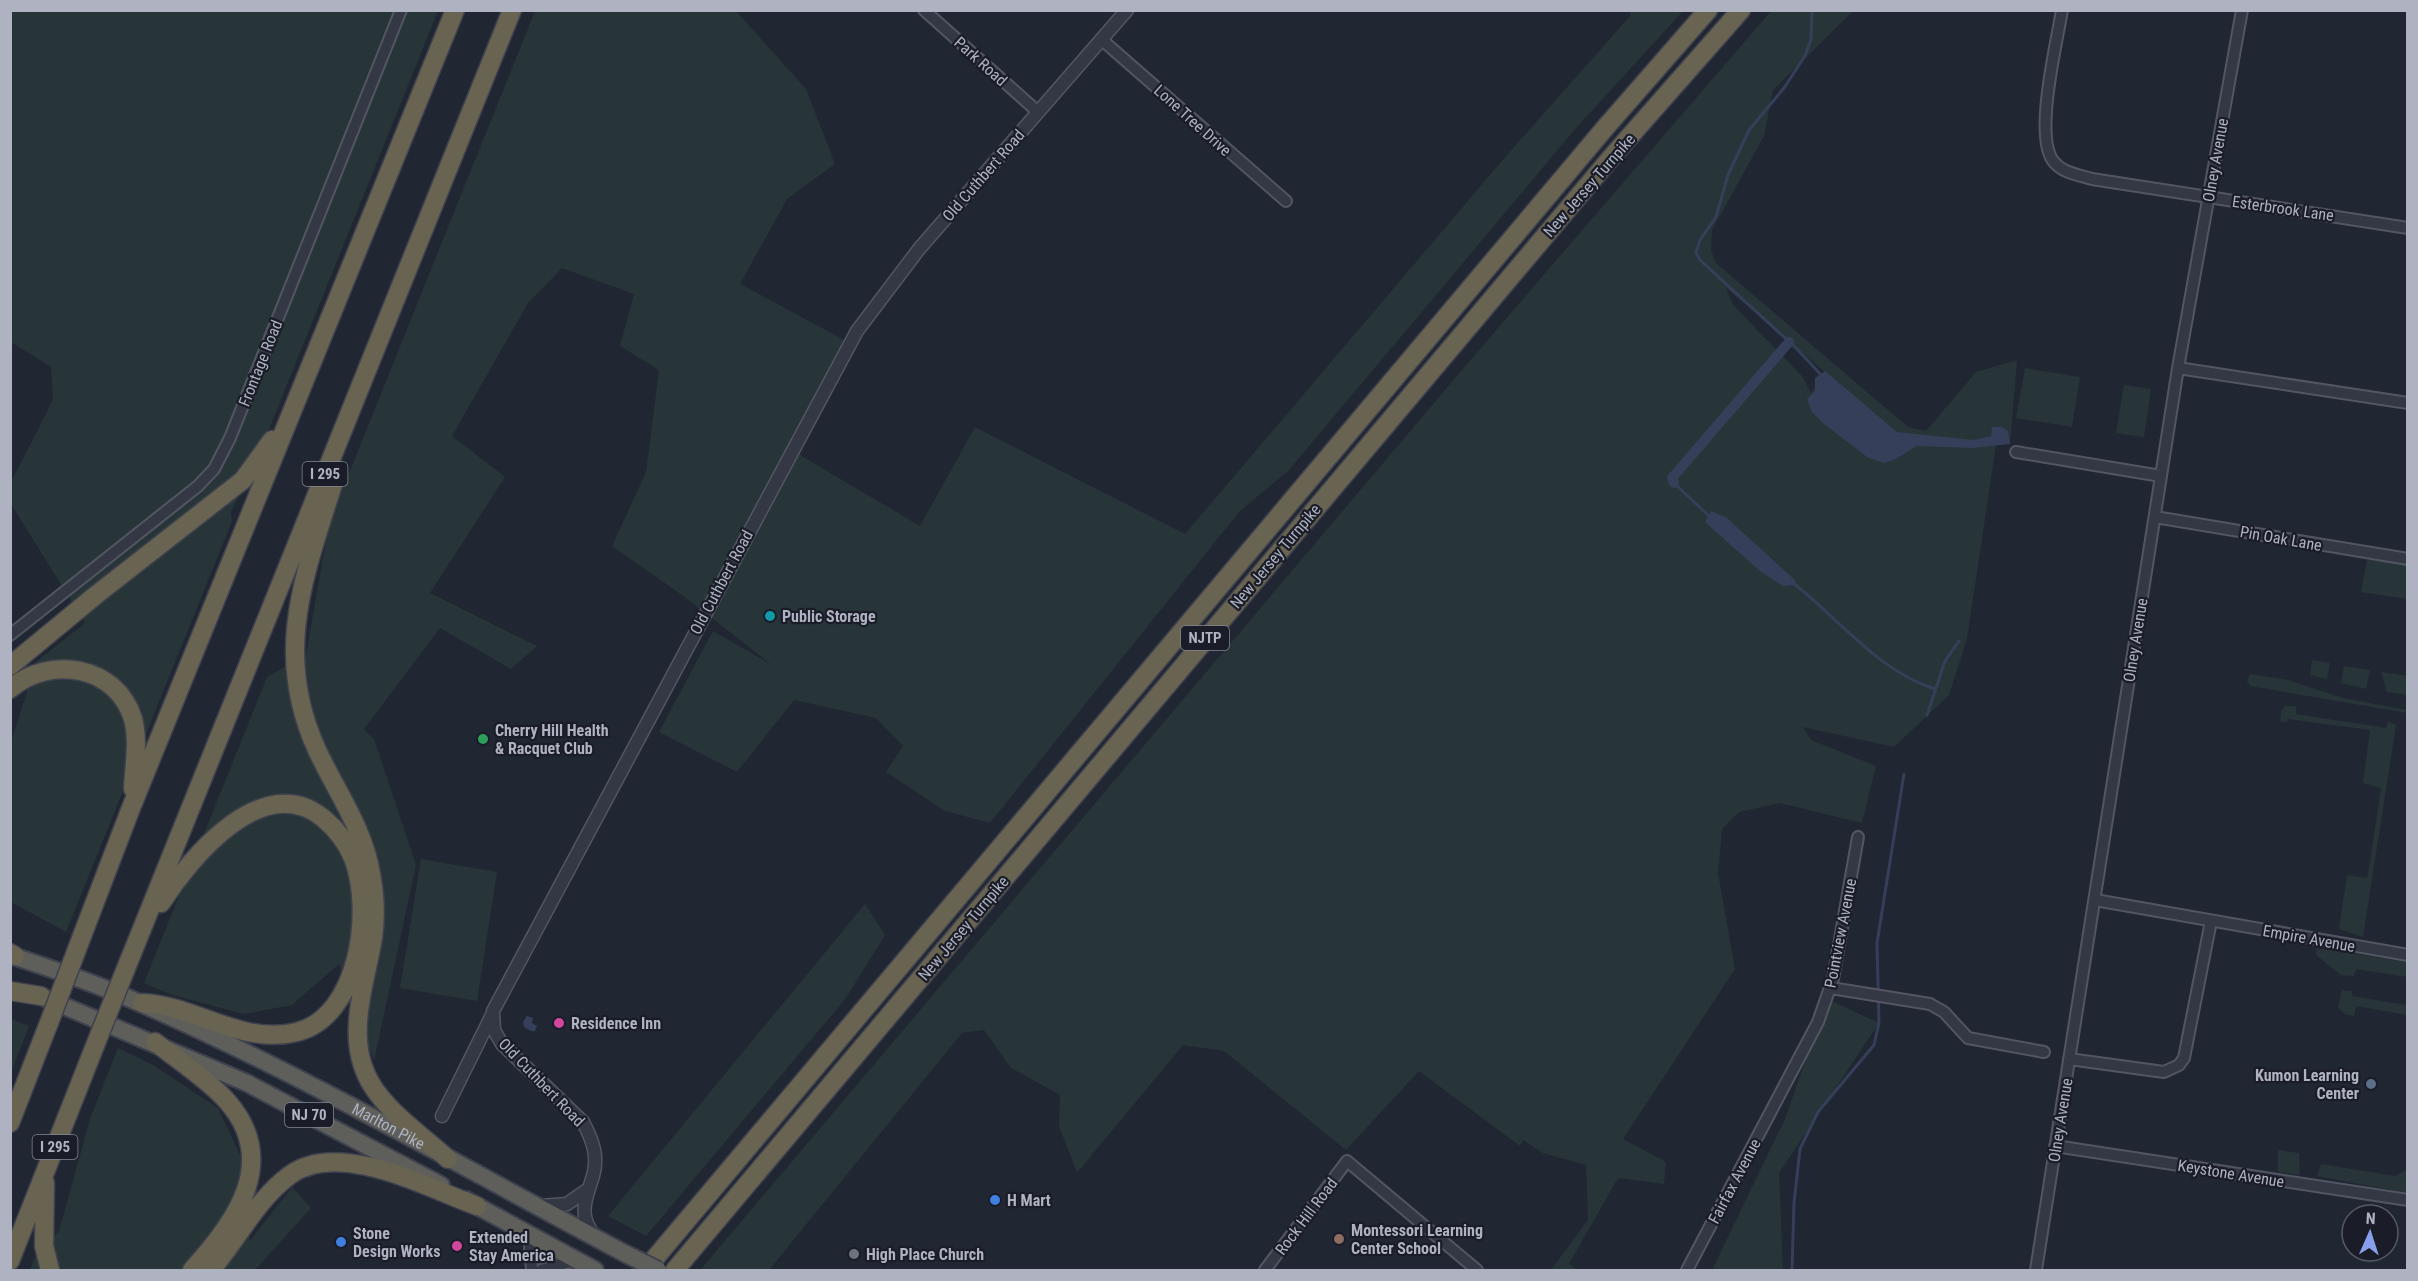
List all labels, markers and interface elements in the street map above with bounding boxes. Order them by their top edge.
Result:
street label: Park Road [950,33,1011,90]
street label: Lone Tree Drive [1150,81,1235,160]
street label: Olney Avenue [2199,117,2232,204]
street label: Old Cuthbert Road [938,126,1028,225]
street label: New Jersey Turnpike [1539,130,1639,241]
street label: Esterbrook Lane [2231,192,2335,225]
street label: Frontage Road [235,317,286,409]
road number: I 295 [302,462,348,486]
street label: New Jersey Turnpike [1226,500,1325,612]
street label: Pin Oak Lane [2239,522,2323,555]
street label: Old Cuthbert Road [686,527,757,638]
street label: Olney Avenue [2119,597,2152,683]
place label: Public Storage [782,607,876,626]
marker: Public Storage [763,609,777,623]
road number: NJTP [1181,626,1229,650]
place label: Cherry Hill Health & Racquet Club [495,721,609,758]
marker: Cherry Hill Health & Racquet Club [476,732,490,746]
street label: New Jersey Turnpike [914,872,1013,984]
street label: Pointview Avenue [1821,877,1860,989]
street label: Empire Avenue [2261,921,2357,956]
place label: Residence Inn [571,1014,661,1033]
marker: Residence Inn [552,1016,566,1030]
street label: Old Cuthbert Road [495,1034,589,1130]
place label: Kumon Learning Center [2255,1066,2359,1103]
street label: Olney Avenue [2044,1077,2077,1163]
marker: Kumon Learning Center [2364,1077,2378,1091]
street label: Marlton Pike [349,1099,428,1153]
road number: NJ 70 [285,1103,333,1127]
road number: I 295 [32,1135,78,1159]
street label: Fairfax Avenue [1704,1136,1765,1227]
street label: Keystone Avenue [2176,1156,2285,1191]
street label: Rock Hill Road [1271,1174,1342,1259]
place label: H Mart [1007,1191,1051,1210]
marker: H Mart [988,1193,1002,1207]
north arrow [2340,1203,2400,1263]
text: N [2365,1209,2376,1228]
place label: Montessori Learning Center School [1351,1221,1483,1258]
place label: Stone Design Works [353,1224,441,1261]
place label: Extended Stay America [469,1228,554,1265]
marker: Montessori Learning Center School [1332,1232,1346,1246]
marker: Stone Design Works [334,1235,348,1249]
marker: Extended Stay America [450,1239,464,1253]
place label: High Place Church [866,1245,984,1264]
marker: High Place Church [847,1247,861,1261]

